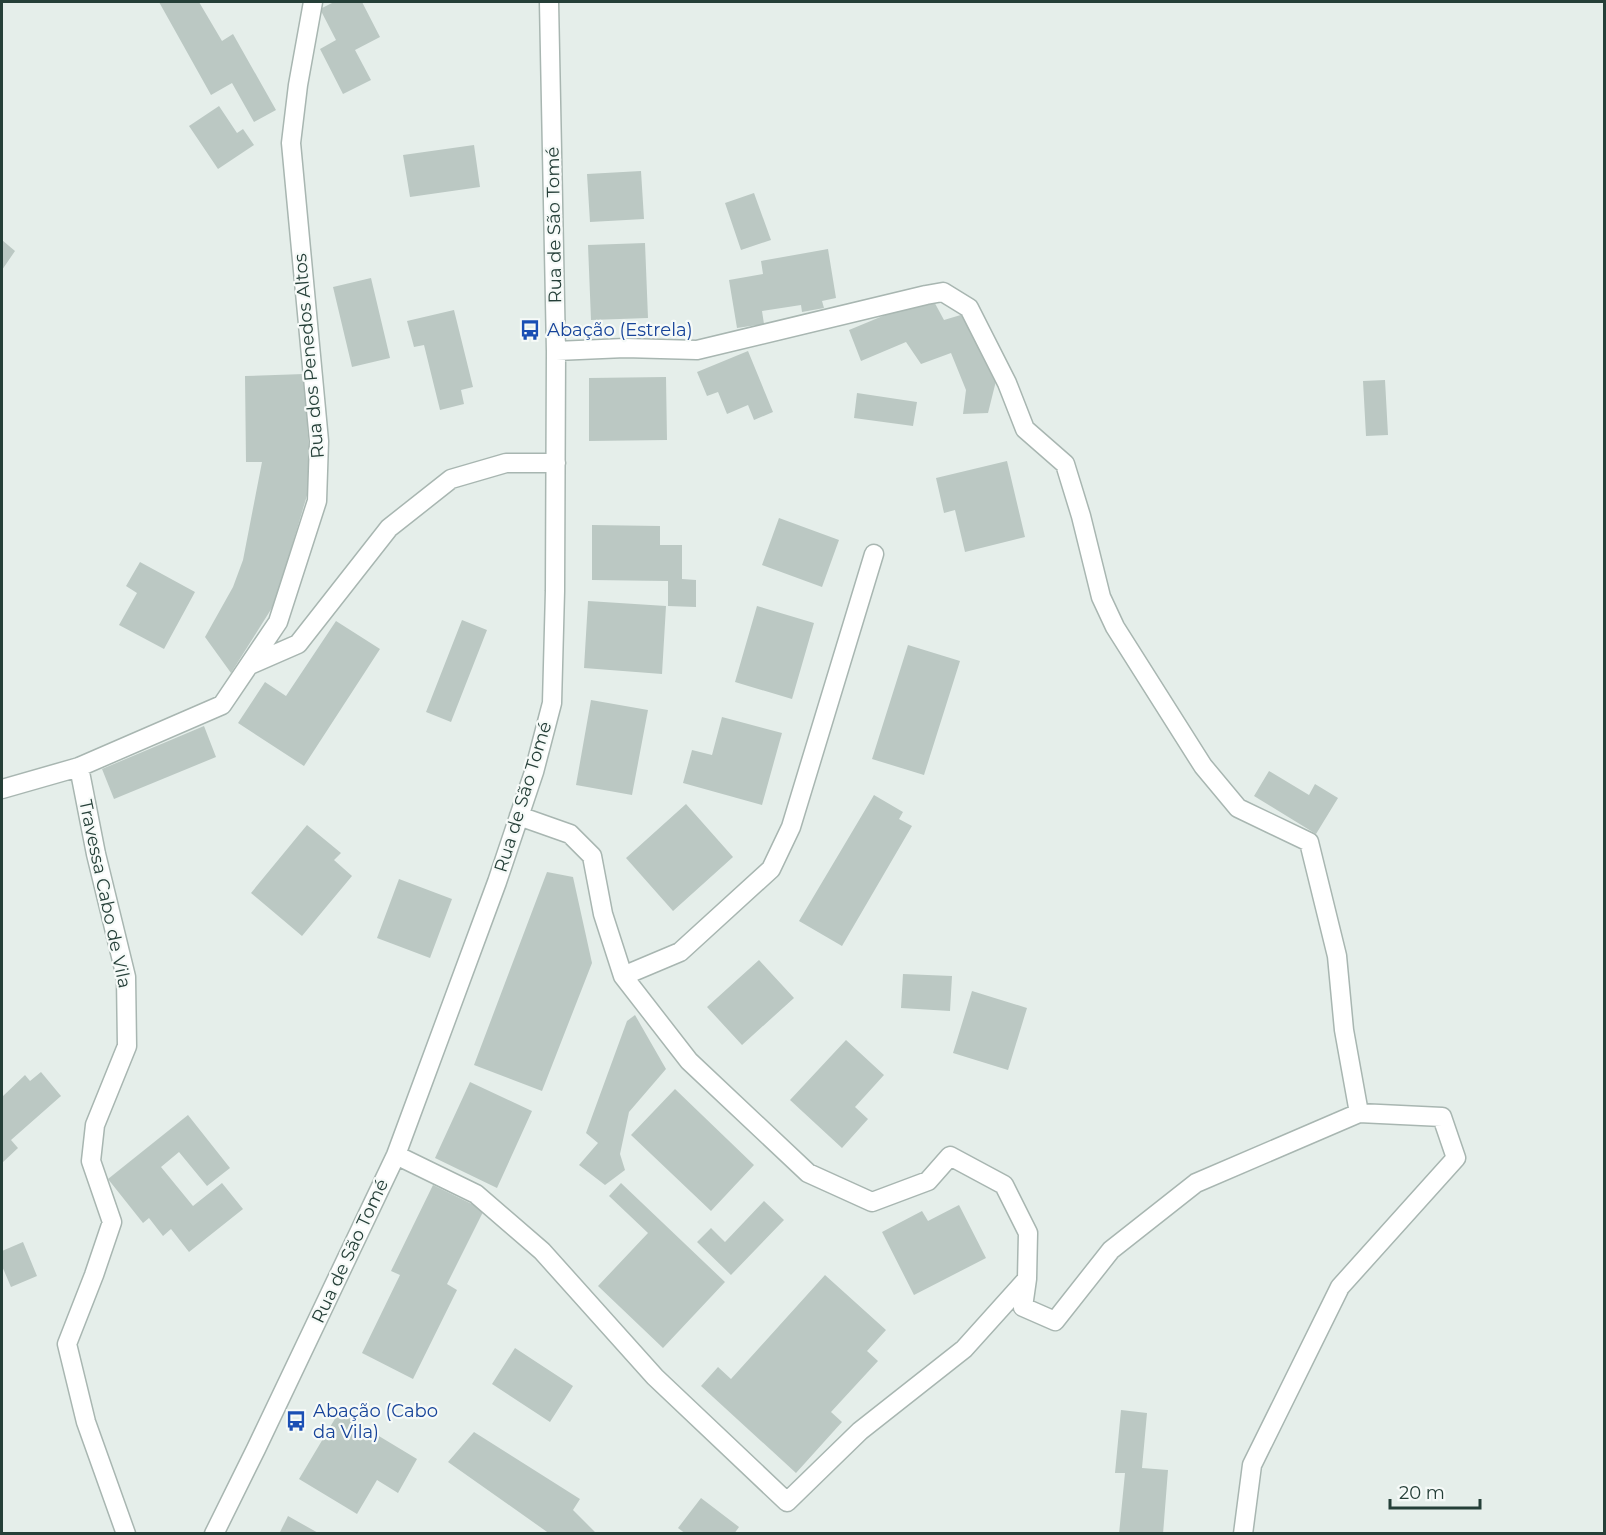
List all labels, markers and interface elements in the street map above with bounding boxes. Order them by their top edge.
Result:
street label: Rua de São Tomé [542,146,566,303]
street label: Rua dos Penedos Altos [289,252,329,459]
bus stop icon: Abação (Estrela) [518,318,542,342]
place label: Abação (Estrela) [547,319,693,341]
street label: Rua de São Tomé [490,719,556,875]
street label: Travessa Cabo de Vila [74,798,136,990]
street label: Rua de São Tomé [307,1175,393,1327]
place label: Abação (Cabo da Vila) [313,1400,438,1443]
bus stop icon: Abação (Cabo da Vila) [284,1409,308,1433]
scale bar [1390,1472,1480,1510]
text: 20 m [1399,1482,1445,1504]

